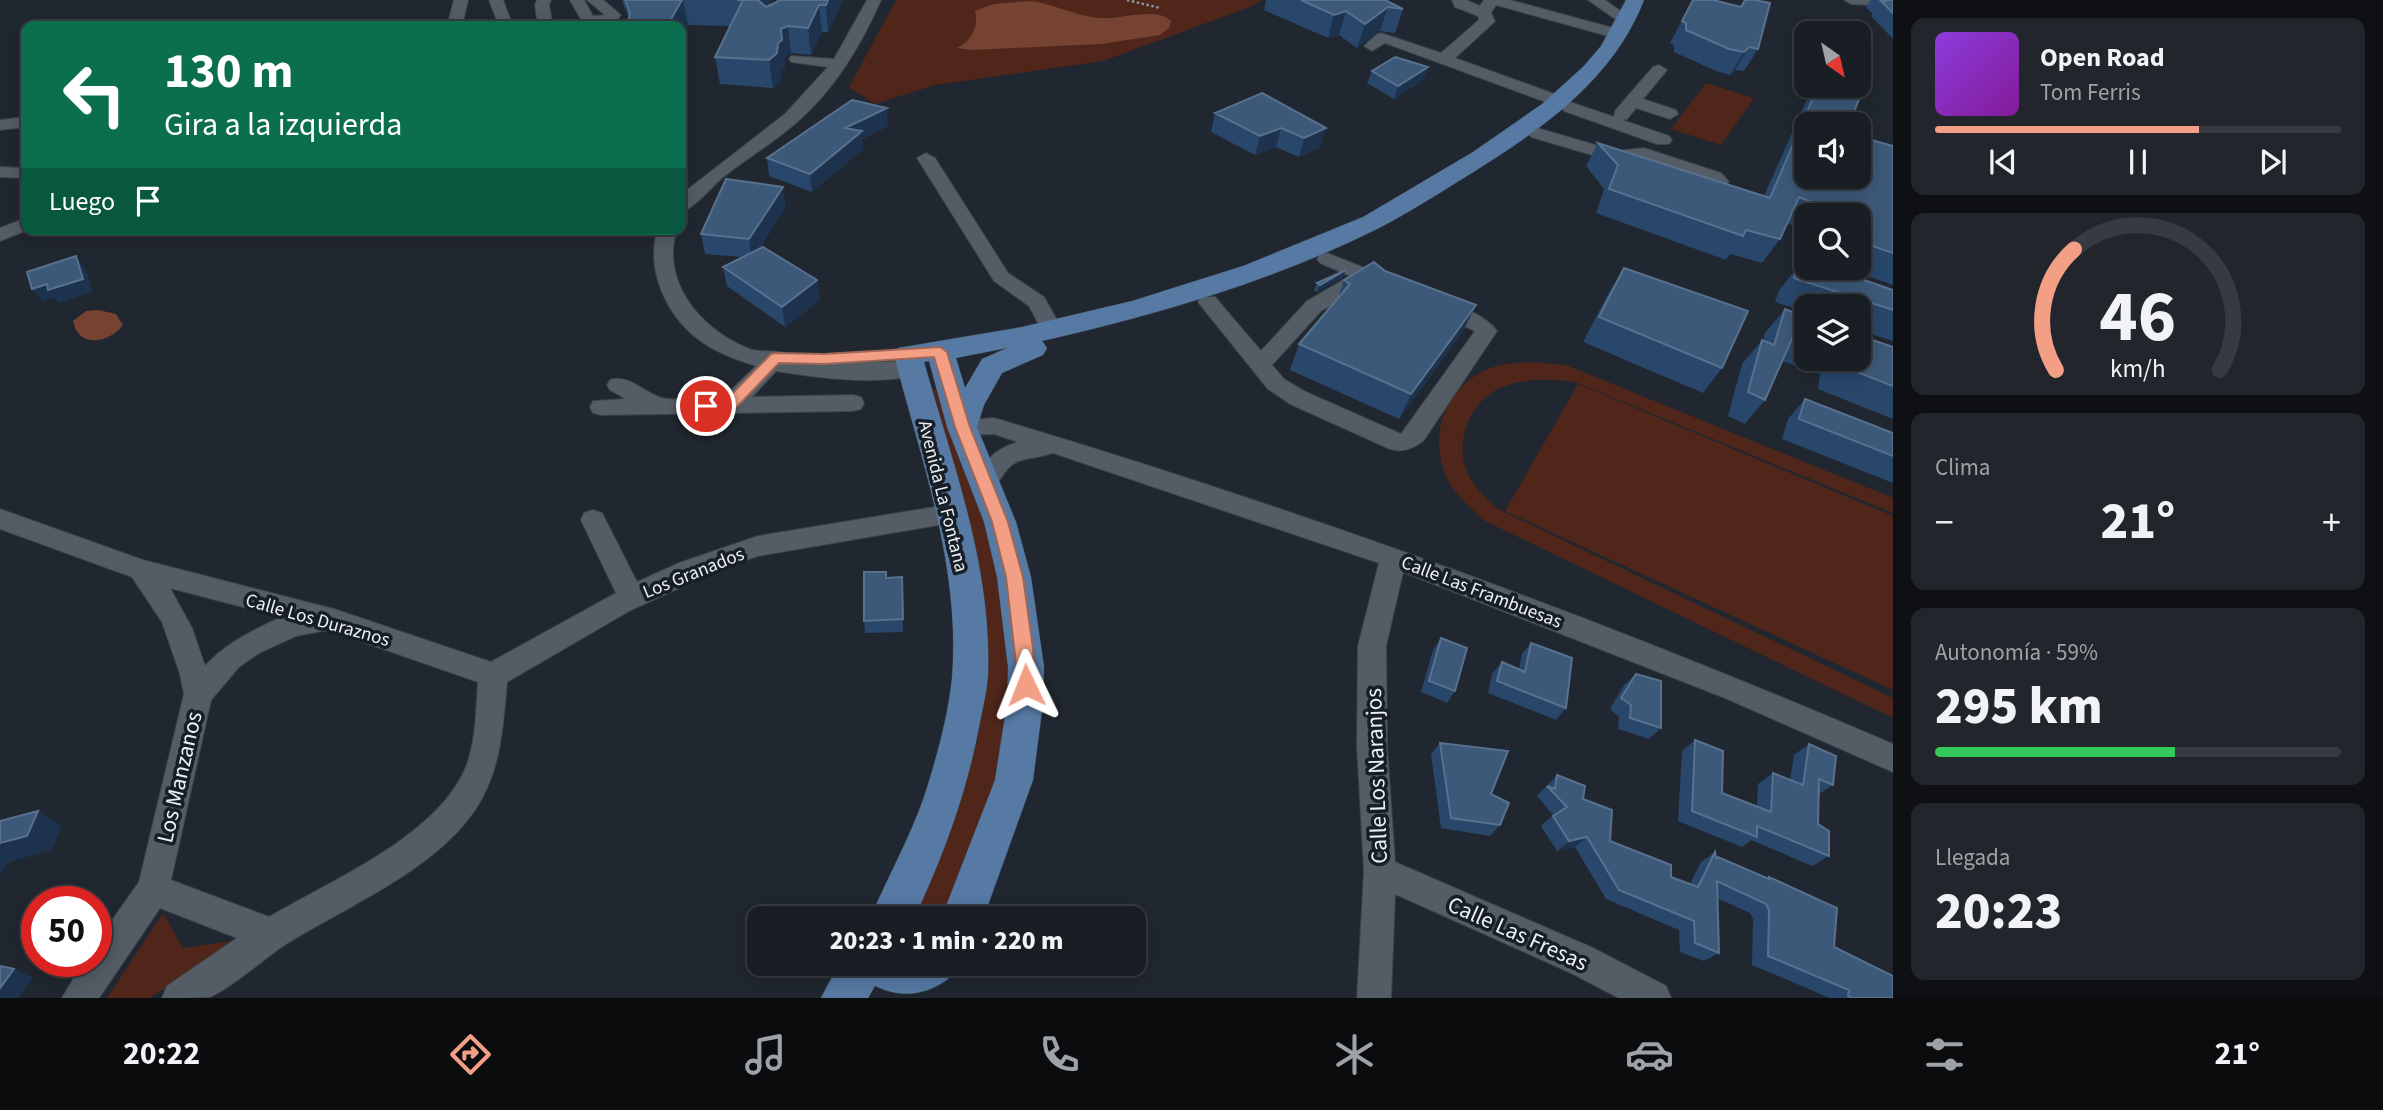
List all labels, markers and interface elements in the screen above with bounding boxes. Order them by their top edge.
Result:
north arrow [1794,21,1871,98]
map controls [1794,21,1871,371]
text: 130 m [164,37,293,107]
text: Open Road [2040,39,2165,76]
icon: left [49,49,140,140]
text: Tom Ferris [2040,76,2141,109]
text: Gira a la izquierda [164,102,402,148]
button: sound [1794,112,1871,189]
icon: previous [1984,143,2022,181]
icon: pause [2119,143,2157,181]
icon: next [2254,143,2292,181]
icon: arrive [129,182,167,220]
text: Luego [49,183,115,220]
button: search [1794,203,1871,280]
text: 46 [2100,265,2176,369]
button: layers [1794,294,1871,371]
text: km/h [2110,351,2166,387]
pin [676,376,736,436]
icon: arrive [687,387,725,425]
street label: Avenida La Fontana [911,418,974,575]
text: Clima [1935,451,1990,484]
text: 21° [2101,485,2175,559]
text: − [1935,496,1954,550]
text: + [2322,496,2341,550]
street label: Los Granados [639,541,748,606]
street label: Calle Las Frambuesas [1397,549,1566,636]
street label: Calle Los Duraznos [242,587,393,654]
text: Autonomía · 59% [1935,636,2098,669]
position arrow [989,648,1063,722]
text: 295 km [1935,670,2103,744]
street label: Calle Los Naranjos [1357,688,1396,864]
street label: Los Manzanos [148,708,211,846]
text: Llegada [1935,841,2010,874]
text: 20:23 [1935,875,2062,949]
speed limit sign: 50 [21,886,112,977]
street label: Calle Las Fresas [1442,888,1593,979]
text: 20:23 · 1 min · 220 m [830,922,1063,959]
icon: directions [446,1030,495,1079]
icon: music [741,1030,790,1079]
icon: phone [1035,1030,1084,1079]
icon: climate [1330,1030,1379,1079]
icon: car [1625,1030,1674,1079]
icon: filters [1920,1030,1969,1079]
text: 20:22 [123,1031,200,1077]
text: 21° [2215,1031,2260,1077]

